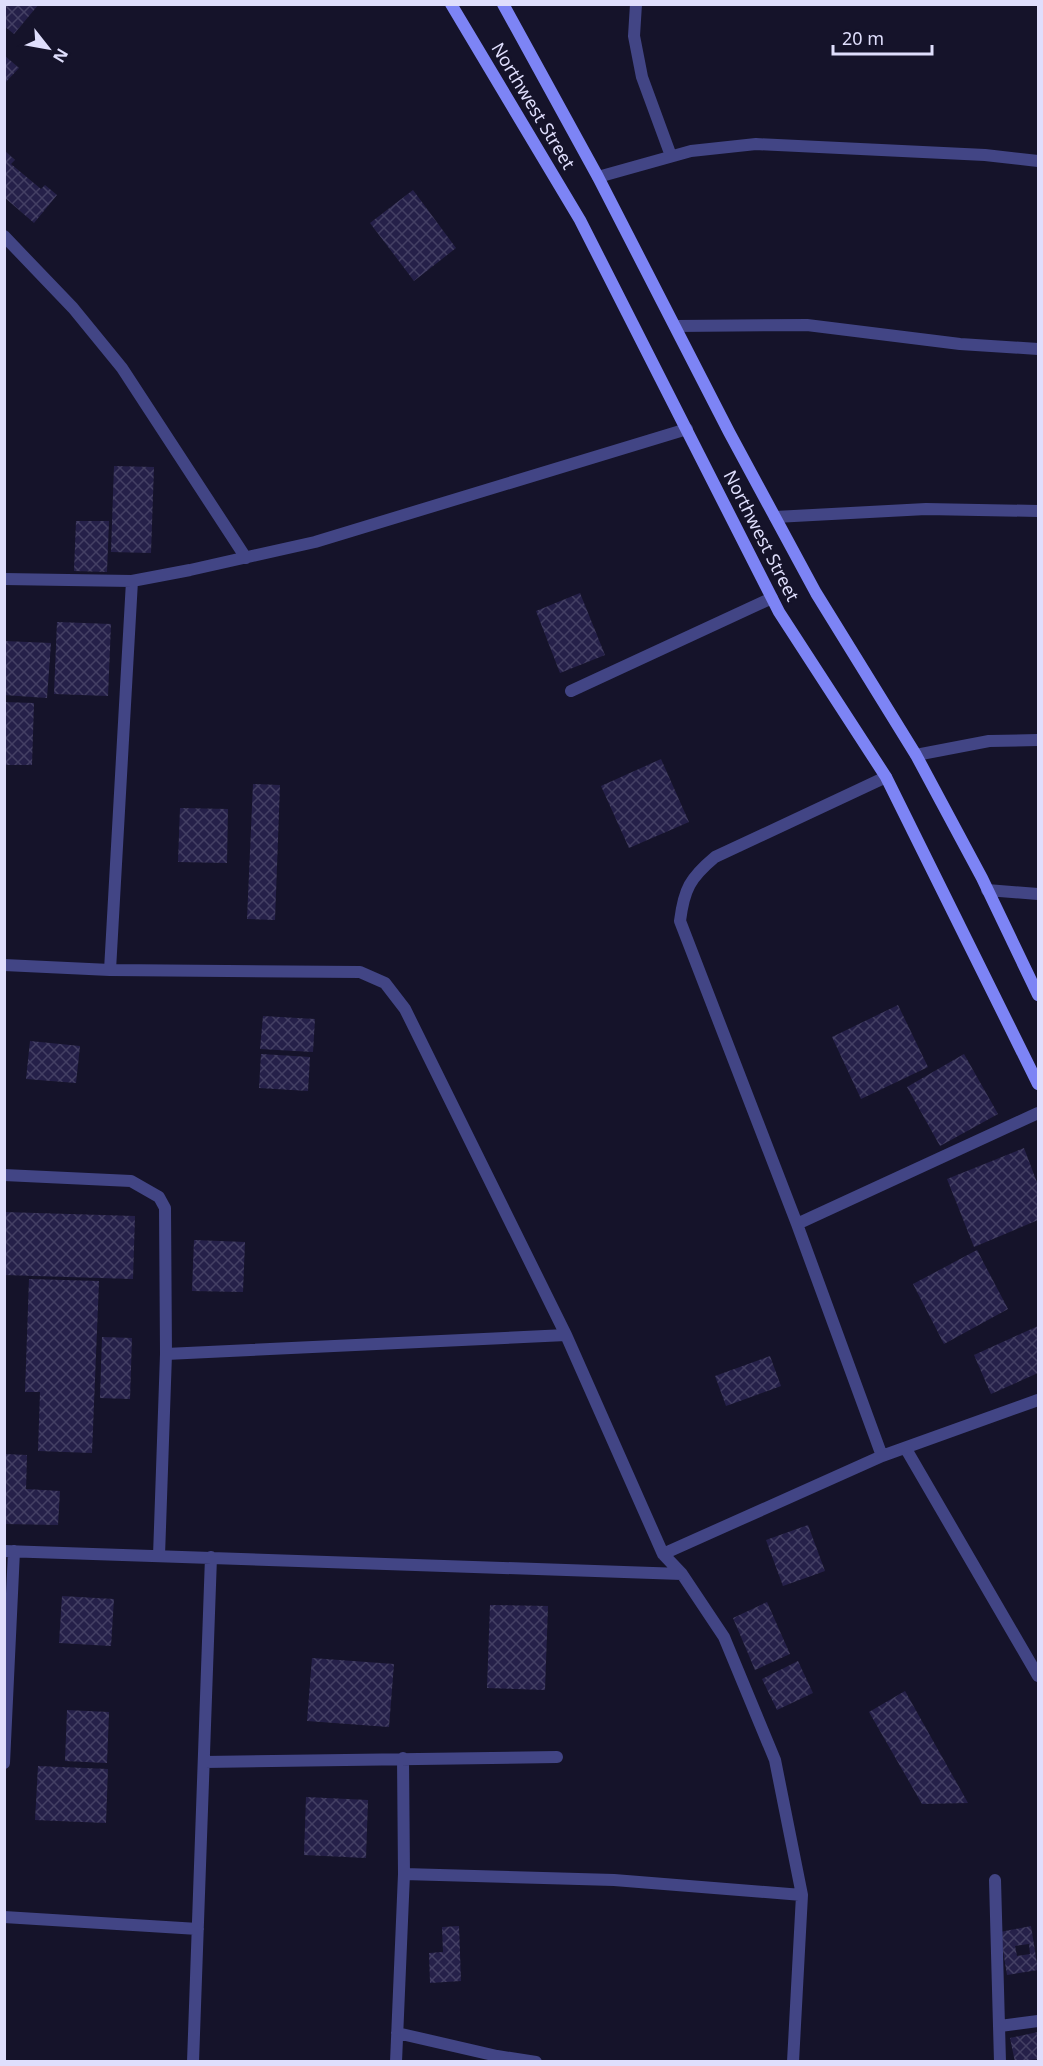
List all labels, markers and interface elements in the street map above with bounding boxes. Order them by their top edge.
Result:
north arrow [18,18,78,78]
scale bar [833,18,932,56]
text: 20 m [842,26,884,50]
street label: Northwest Street [486,38,581,174]
text: N [48,44,74,67]
street label: Northwest Street [719,466,805,606]

